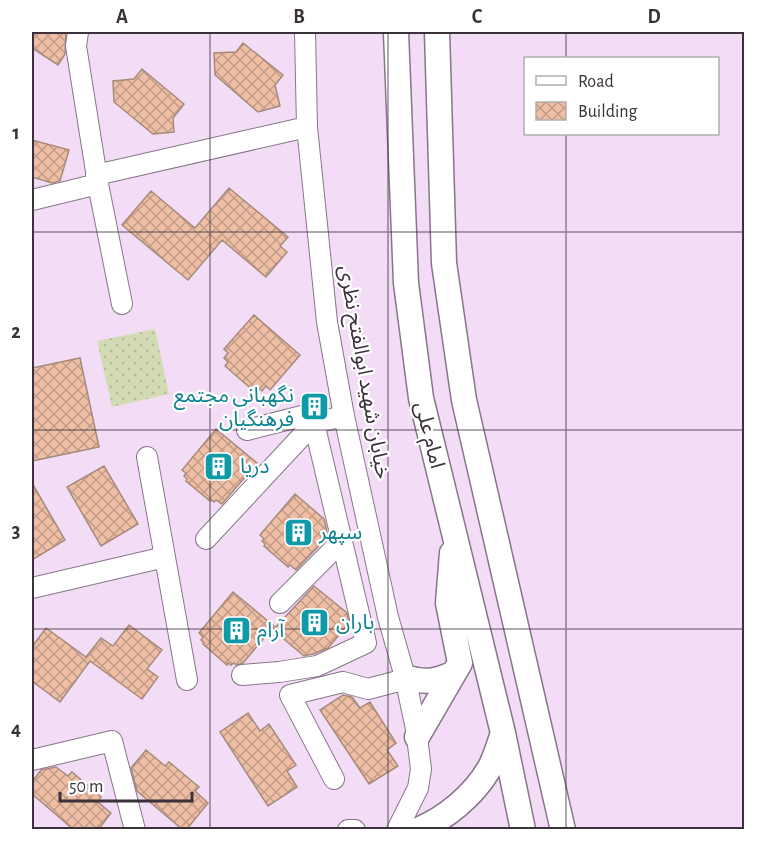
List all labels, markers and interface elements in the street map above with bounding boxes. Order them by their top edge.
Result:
text: A [116,7,128,27]
text: B [293,7,305,27]
text: C [472,7,483,27]
text: D [647,7,661,27]
legend [524,57,719,135]
text: Road [578,73,614,91]
text: Building [578,103,638,121]
text: 1 [12,123,20,143]
street label: خیابان شهید ابوالفتح نظری [331,264,394,481]
text: 2 [11,322,21,342]
place label: نگهبانی مجتمع فرهنگیان [174,384,294,431]
building icon: نگهبانی مجتمع فرهنگیان [299,391,331,423]
street label: امام علی [406,400,448,472]
building icon: دریا [203,450,235,482]
place label: دریا [240,456,269,478]
building icon: سپهر [282,516,314,548]
text: 3 [12,521,20,541]
place label: سپهر [318,522,362,545]
building icon: باران [299,606,331,638]
place label: باران [336,612,374,634]
building icon: آرام [220,614,252,646]
place label: آرام [257,618,285,646]
text: 4 [11,719,21,739]
scale bar [60,765,192,803]
text: 50 m [69,778,103,796]

